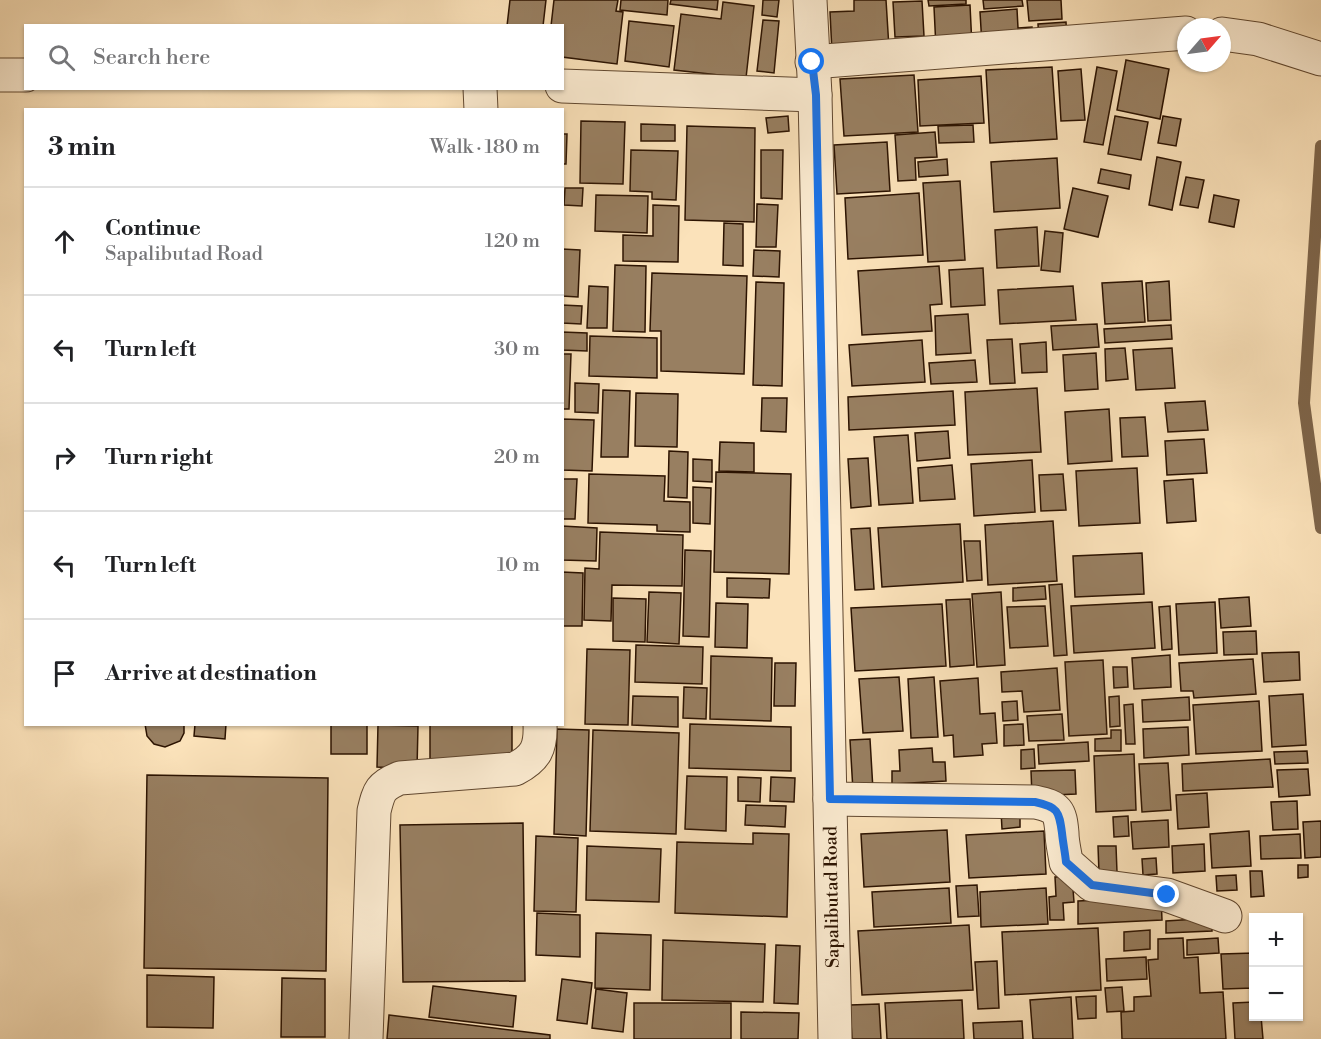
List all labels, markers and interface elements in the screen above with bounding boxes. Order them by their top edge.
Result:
north arrow [1177,18,1231,72]
search box [24,24,564,90]
icon: search [45,41,78,74]
text: Search here [93,44,210,71]
route start [798,48,824,74]
text: 3 min [48,131,116,163]
text: Walk · 180 m [430,135,540,160]
text: Continue [105,215,201,242]
icon: ahead [48,225,81,258]
text: 120 m [485,229,540,254]
text: Sapalibutad Road [105,242,263,267]
icon: left [48,333,81,366]
text: Turn left [105,336,196,363]
text: 30 m [494,337,540,362]
icon: right [48,441,81,474]
text: Turn right [105,444,213,471]
text: 20 m [494,445,540,470]
icon: left [48,549,81,582]
text: Turn left [105,552,196,579]
text: 10 m [497,553,540,578]
icon: arrive [48,657,81,690]
text: Arrive at destination [105,660,317,687]
street label: Sapalibutad Road [819,825,845,968]
route end [1153,881,1179,907]
map controls [1249,913,1303,1021]
button: + [1249,913,1303,967]
button: − [1249,967,1303,1021]

